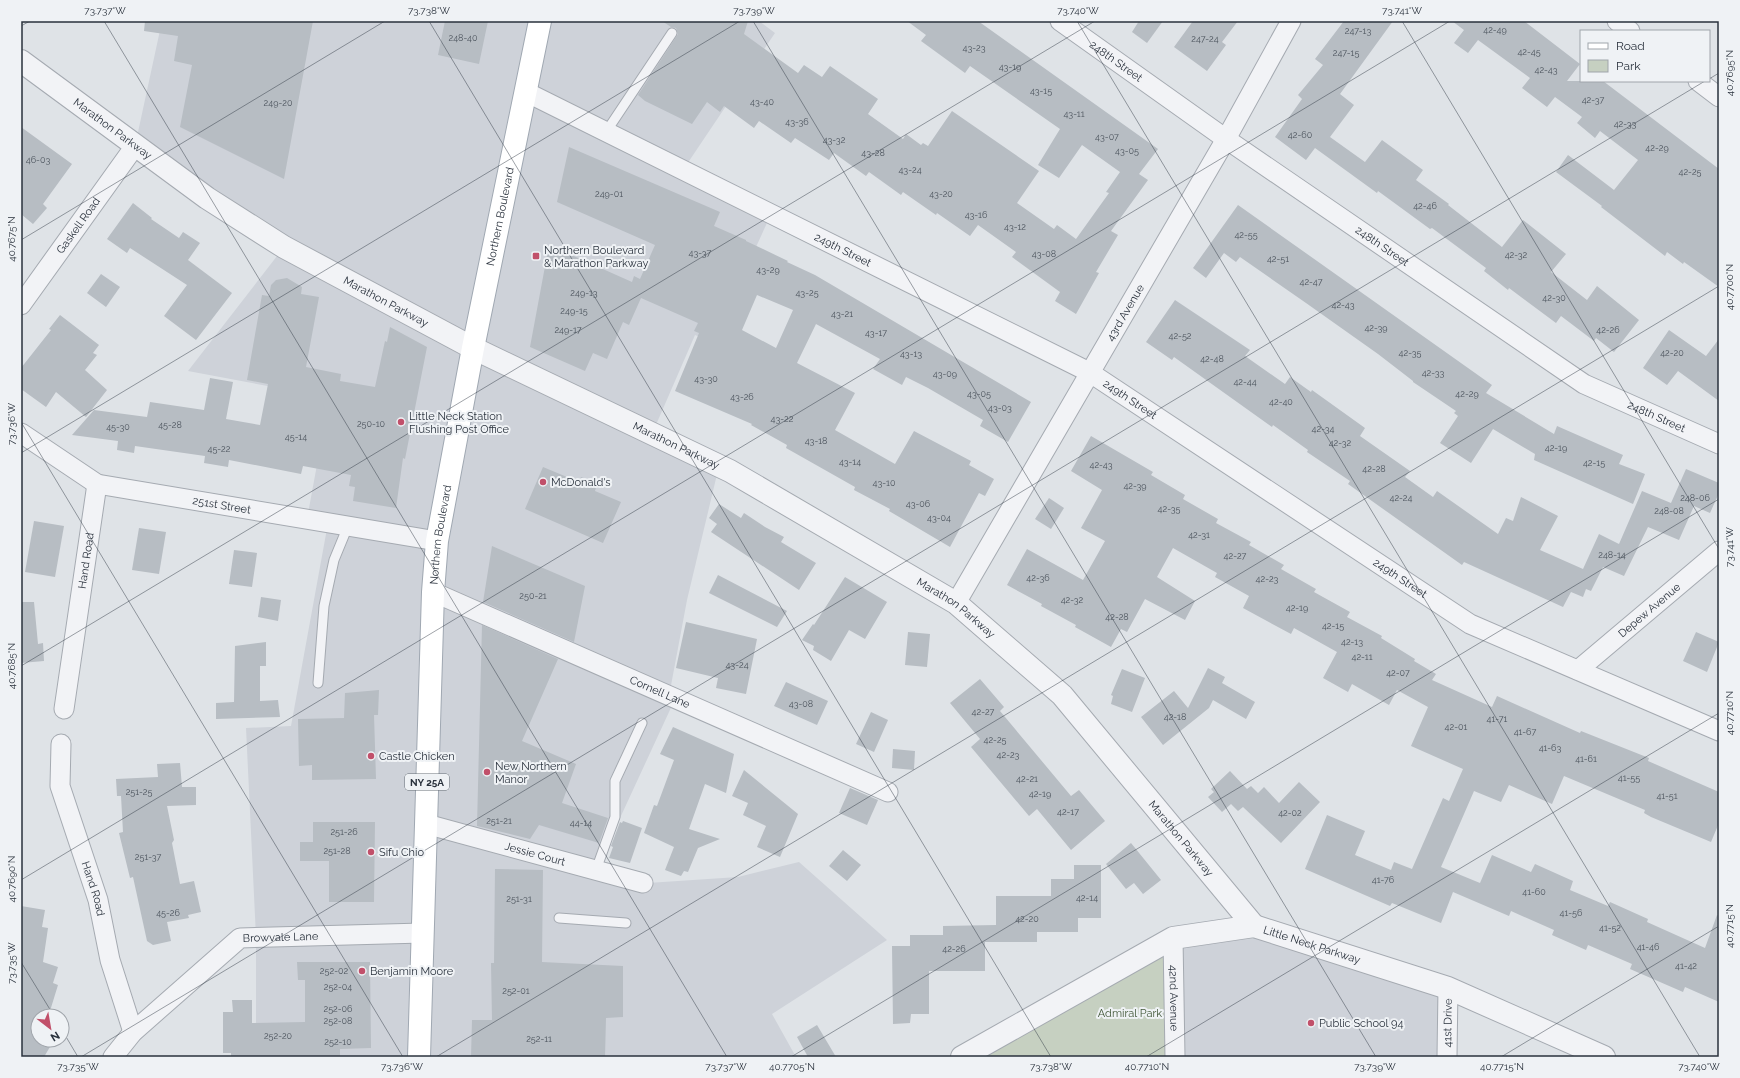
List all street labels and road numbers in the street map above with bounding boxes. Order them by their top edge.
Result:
street label: 248th Street [1087,38,1145,85]
street label: Marathon Parkway [71,96,154,162]
street label: Northern Boulevard [484,166,517,267]
street label: Gaskell Road [54,195,103,256]
street label: 248th Street [1353,224,1411,269]
street label: 249th Street [812,231,874,270]
street label: Marathon Parkway [341,274,431,330]
street label: 43rd Avenue [1104,282,1147,344]
street label: 249th Street [1100,377,1159,422]
street label: 248th Street [1626,398,1688,435]
street label: Marathon Parkway [631,420,722,472]
street label: Northern Boulevard [428,484,454,585]
street label: 251st Street [192,494,252,517]
street label: Hand Road [76,532,97,590]
street label: 249th Street [1371,556,1430,601]
street label: Marathon Parkway [914,575,998,641]
street label: Depew Avenue [1616,580,1683,640]
street label: Cornell Lane [628,673,693,711]
road number: NY 25A [405,774,449,790]
street label: Marathon Parkway [1146,798,1216,879]
street label: Jessie Court [503,840,567,869]
street label: Hand Road [79,860,107,917]
street label: Little Neck Parkway [1262,923,1362,967]
street label: Browvale Lane [243,930,319,945]
street label: 42nd Avenue [1166,965,1181,1032]
street label: 41st Drive [1441,998,1455,1048]

